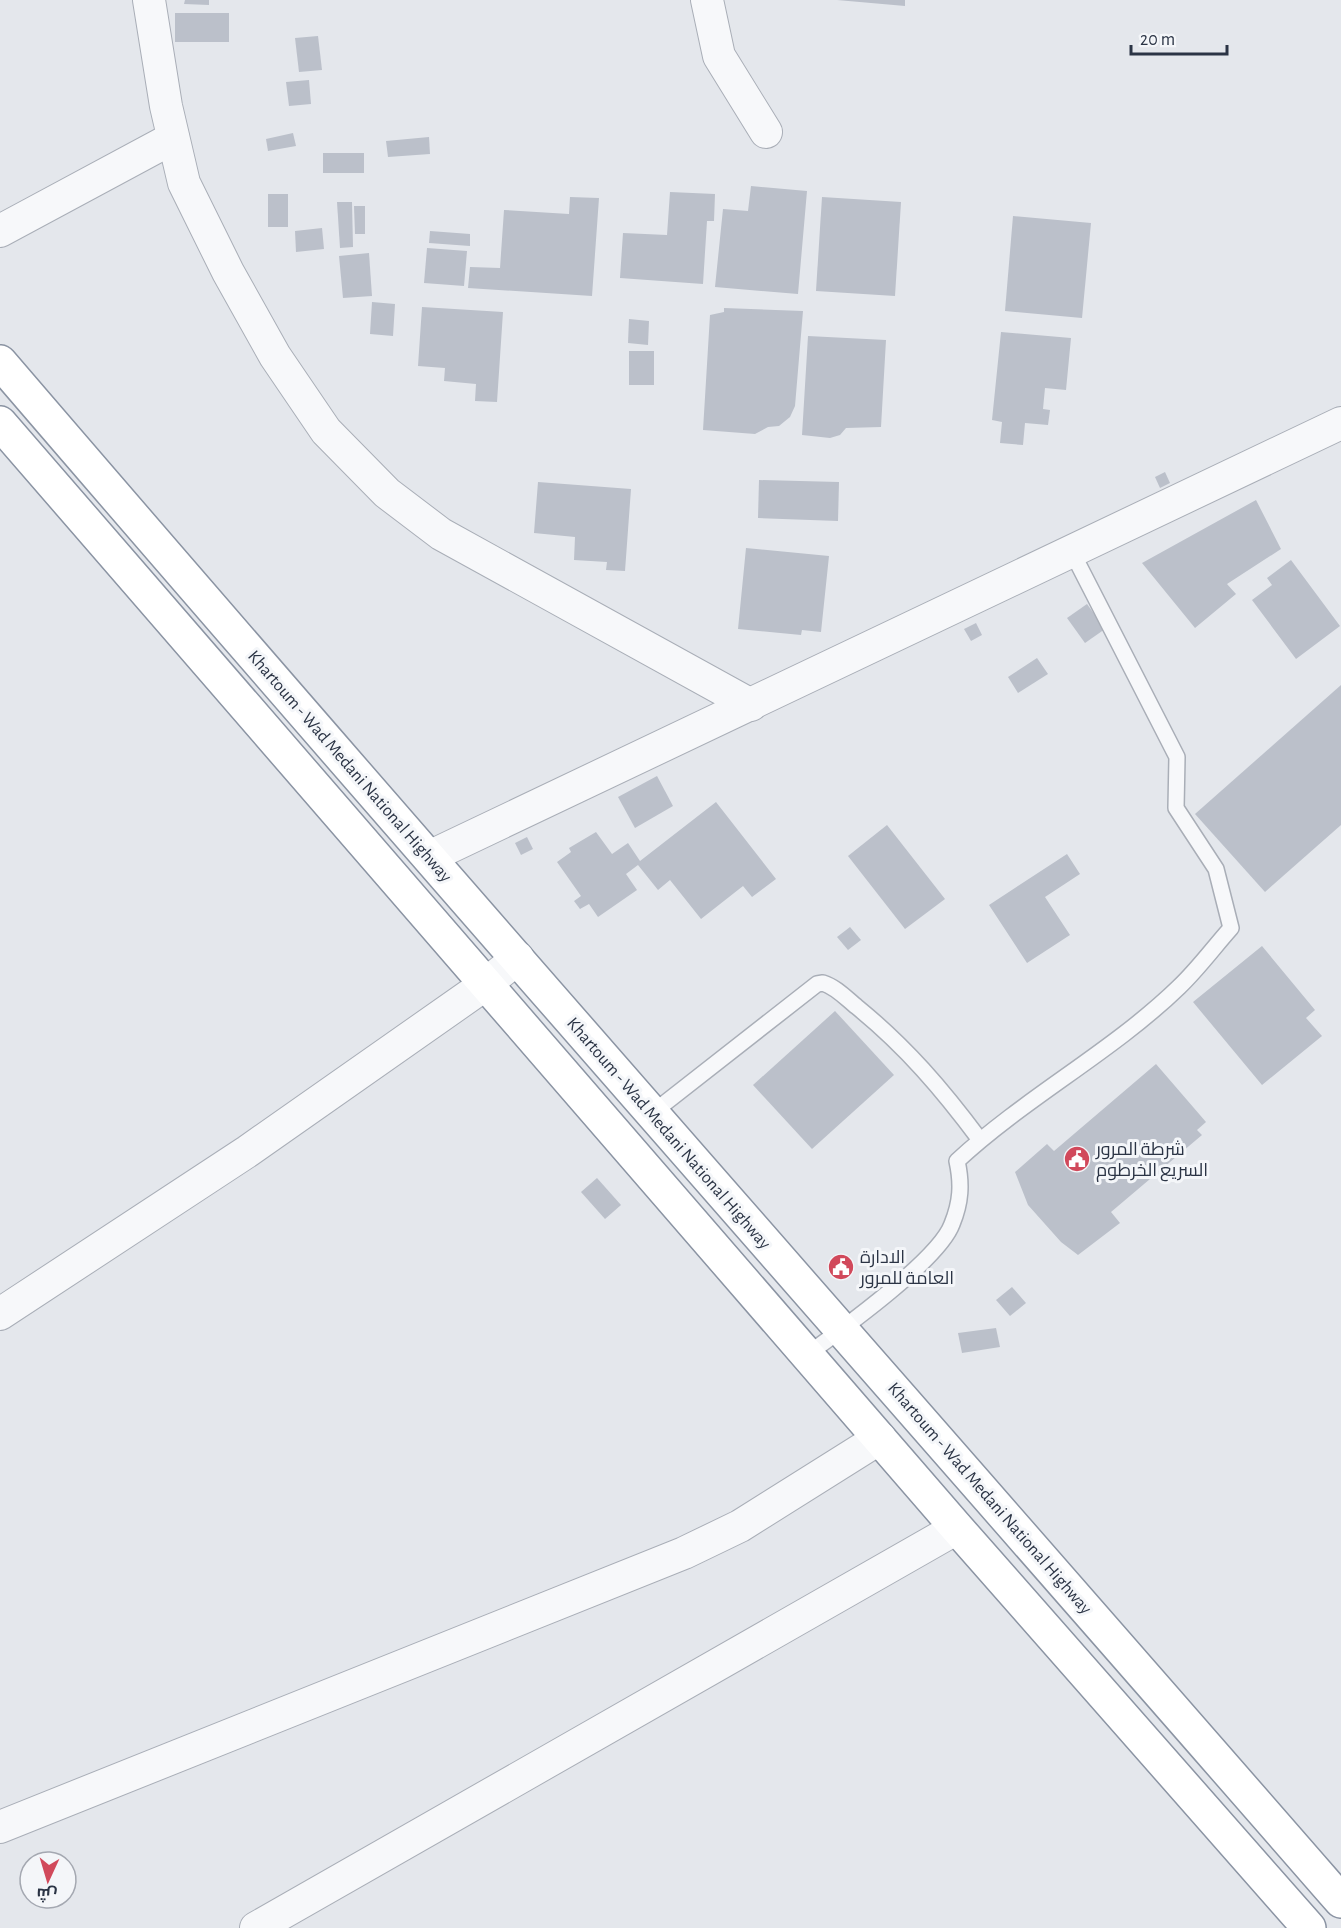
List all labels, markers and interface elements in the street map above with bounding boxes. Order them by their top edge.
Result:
scale bar [1131,18,1227,56]
text: 20 m [1140,31,1175,49]
street label: Khartoum - Wad Medani National Highway [244,647,455,886]
street label: Khartoum - Wad Medani National Highway [563,1014,774,1253]
place label: شرطة المرور السريع الخرطوم [1095,1140,1208,1182]
public building icon: شرطة المرور السريع الخرطوم [1062,1144,1092,1174]
place label: الادارة العامة للمرور [859,1249,954,1289]
public building icon: الادارة العامة للمرور [826,1252,856,1282]
street label: Khartoum - Wad Medani National Highway [884,1379,1095,1618]
north arrow [18,1850,78,1910]
text: ش [36,1884,58,1904]

